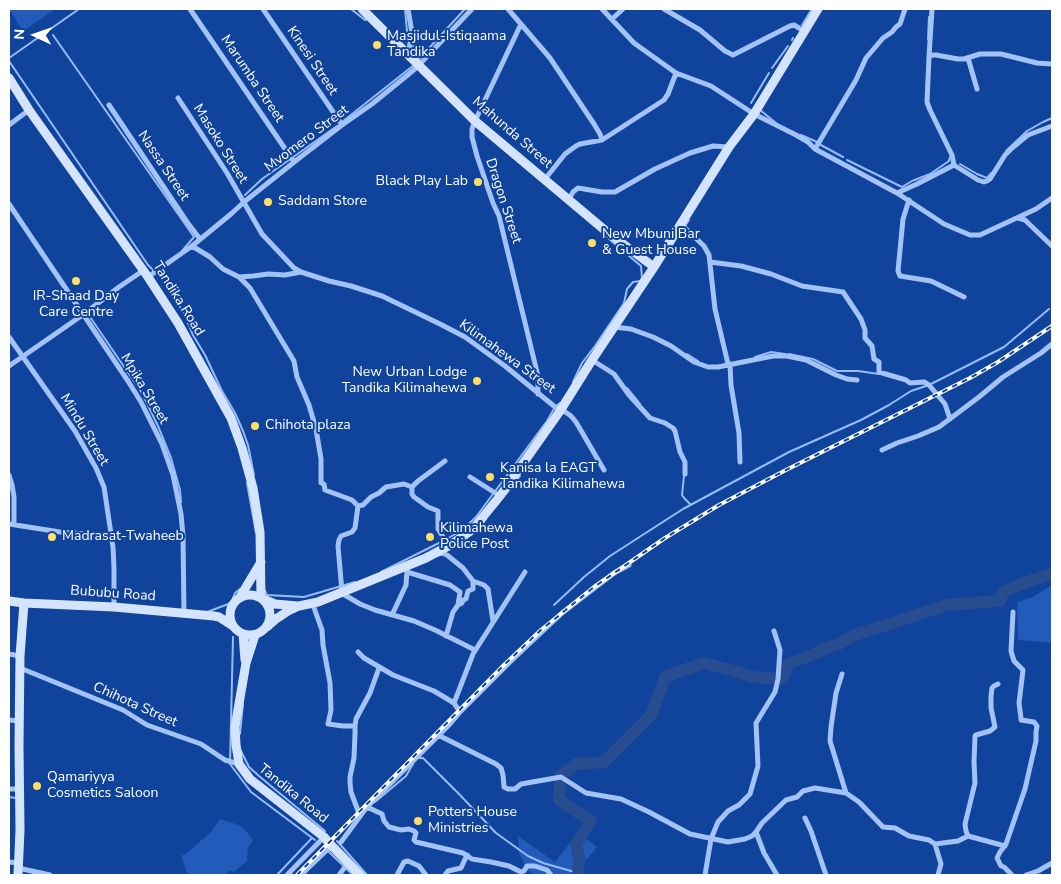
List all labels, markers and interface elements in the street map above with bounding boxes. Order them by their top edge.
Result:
north arrow [10,10,60,60]
street label: Kinesi Street [283,23,341,99]
text: N [10,28,29,40]
place label: Masjidul-Istiqaama Tandika [387,29,506,62]
street label: Marumba Street [217,32,287,126]
marker: Masjidul-Istiqaama Tandika [371,39,383,51]
street label: Mahunda Street [469,94,555,172]
street label: Masoko Street [189,101,251,187]
street label: Mvomero Street [262,102,352,176]
street label: Nassa Street [134,128,192,204]
street label: Dragon Street [481,156,525,246]
place label: Black Play Lab [376,174,468,190]
marker: Black Play Lab [472,176,484,188]
place label: Saddam Store [278,194,367,210]
marker: Saddam Store [262,196,274,208]
place label: New Mbuni Bar & Guest House [602,227,700,260]
marker: New Mbuni Bar & Guest House [586,237,598,249]
street label: Tandika Road [148,259,208,339]
marker: IR-Shaad Day Care Centre [70,275,82,287]
place label: IR-Shaad Day Care Centre [33,289,119,322]
street label: Kilimahewa Street [456,316,558,398]
street label: Mpika Street [116,351,172,427]
place label: New Urban Lodge Tandika Kilimahewa [342,365,467,398]
marker: New Urban Lodge Tandika Kilimahewa [471,375,483,387]
street label: Mindu Street [56,391,112,469]
place label: Chihota plaza [265,418,351,434]
marker: Chihota plaza [249,420,261,432]
place label: Kanisa la EAGT Tandika Kilimahewa [500,461,625,494]
marker: Kanisa la EAGT Tandika Kilimahewa [484,471,496,483]
place label: Kilimahewa Police Post [440,521,513,554]
place label: Madrasat-Twaheeb [62,529,184,545]
marker: Madrasat-Twaheeb [46,531,58,543]
marker: Kilimahewa Police Post [424,531,436,543]
street label: Bububu Road [70,583,156,605]
street label: Chihota Street [90,679,180,731]
street label: Tandika Road [255,761,331,827]
place label: Qamariyya Cosmetics Saloon [47,770,158,802]
marker: Qamariyya Cosmetics Saloon [31,780,43,792]
place label: Potters House Ministries [428,805,517,838]
marker: Potters House Ministries [412,815,424,827]

